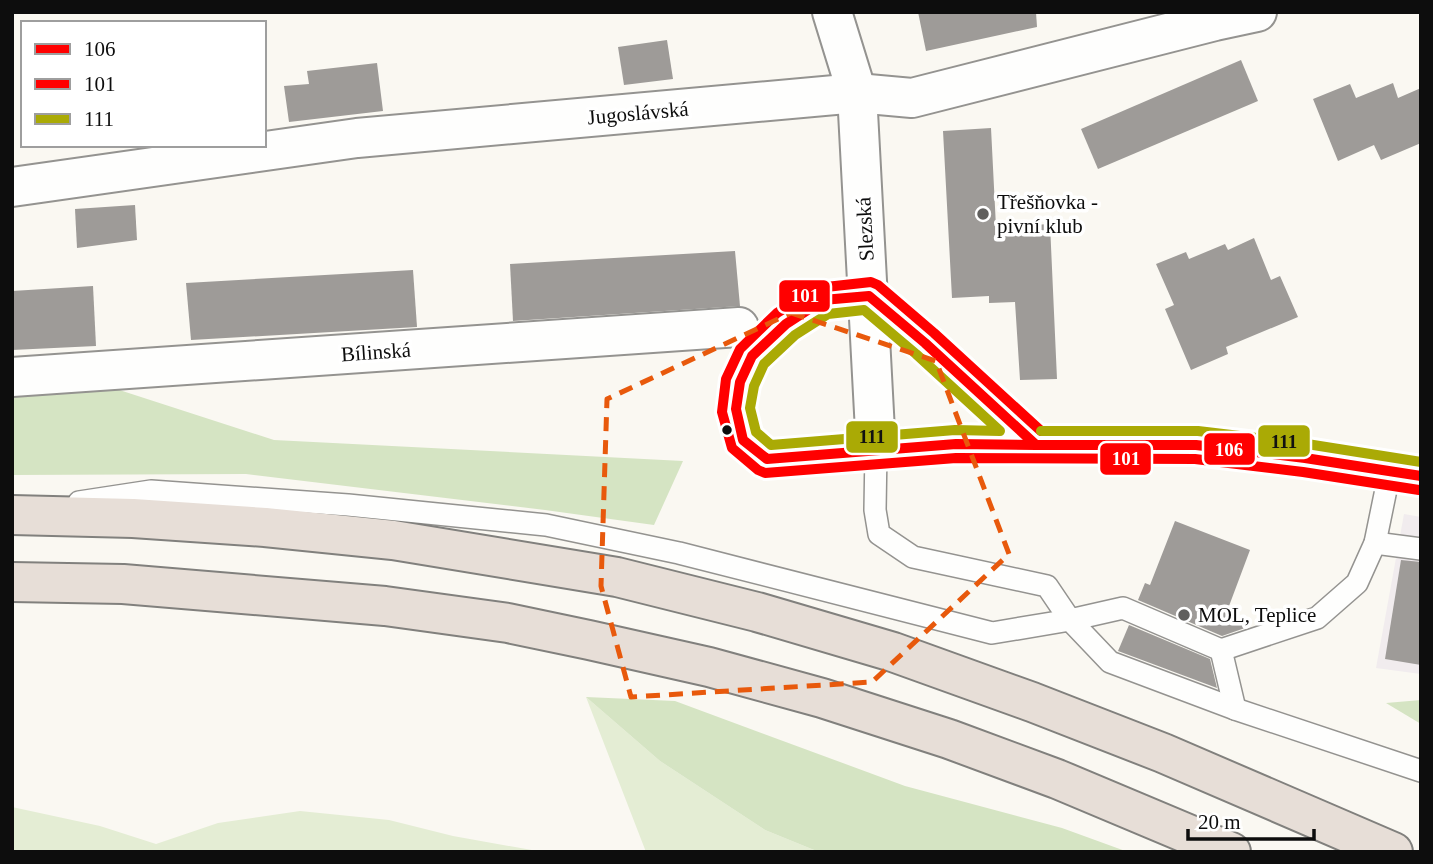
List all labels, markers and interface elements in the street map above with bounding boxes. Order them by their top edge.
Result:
legend [21,21,266,147]
text: 106 [84,37,116,61]
text: 101 [84,72,116,96]
street label: Jugoslávská [586,97,690,129]
text: 111 [84,107,114,131]
place label: Třešňovka - pivní klub [997,190,1098,238]
street label: Slezská [851,196,879,262]
marker: Třešňovka - pivní klub [975,206,991,222]
line badge: 101 [778,279,831,313]
text: 101 [791,285,819,306]
street label: Bílinská [340,338,412,366]
line badge: 111 [845,420,899,454]
unlabelled marker [720,423,734,437]
line badge: 111 [1257,424,1311,458]
text: 111 [859,426,885,447]
text: 111 [1271,431,1297,452]
line badge: 106 [1203,432,1256,466]
text: 106 [1215,439,1243,460]
line badge: 101 [1099,442,1152,476]
text: 101 [1112,448,1140,469]
place label: MOL, Teplice [1198,603,1316,627]
marker: MOL, Teplice [1176,607,1192,623]
scale bar [1188,798,1314,842]
text: 20 m [1198,810,1241,834]

